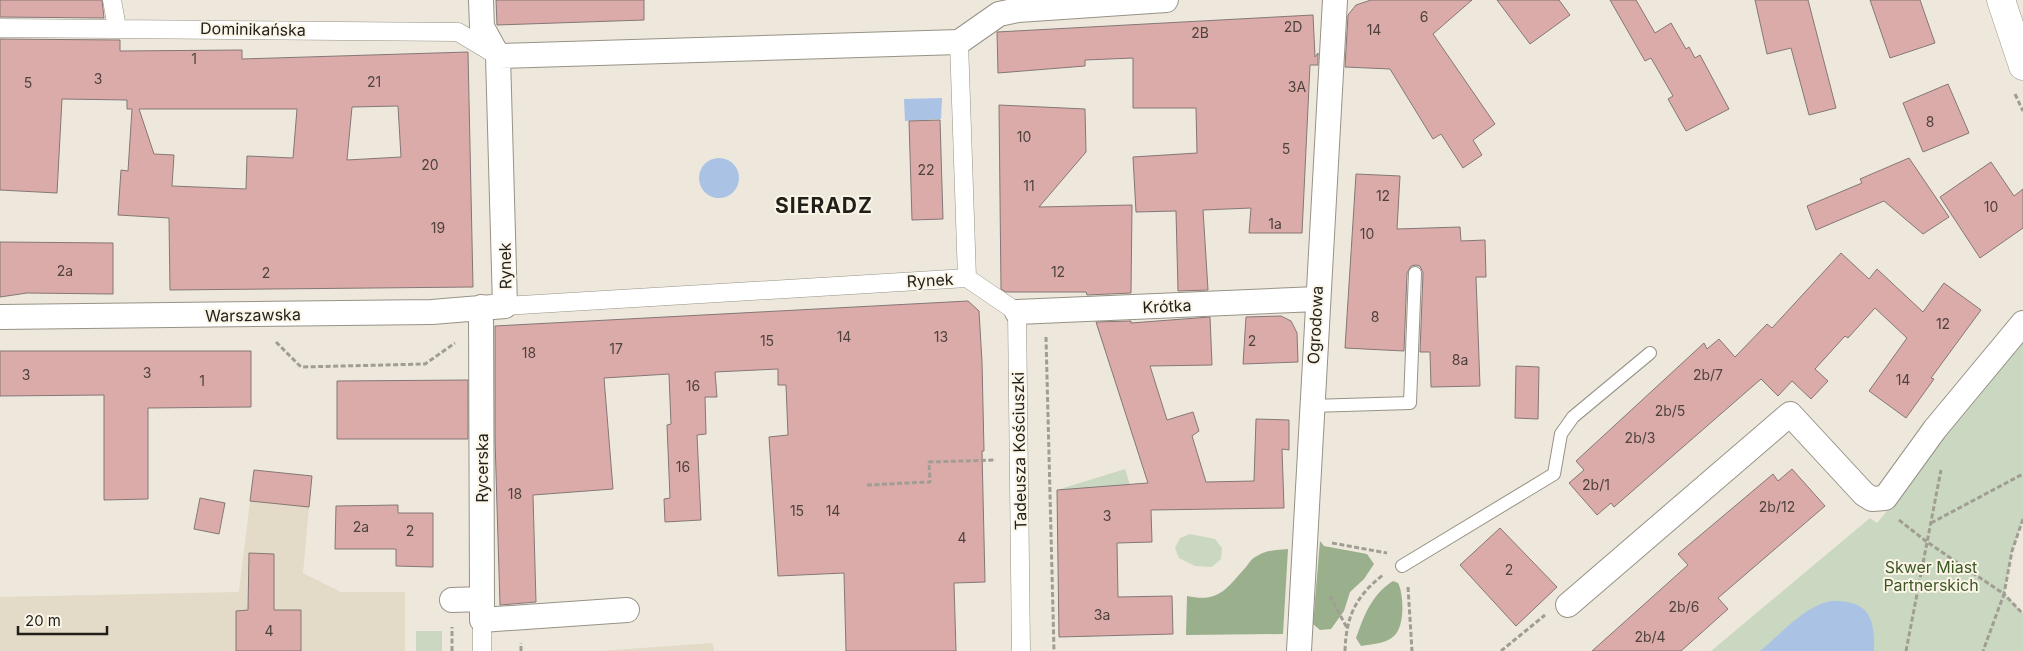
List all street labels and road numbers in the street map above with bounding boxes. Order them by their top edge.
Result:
street label: Dominikańska [200,18,306,40]
street label: Rynek [495,242,515,290]
street label: Rynek [906,269,954,291]
street label: Ogrodowa [1303,285,1327,365]
street label: Krótka [1142,295,1192,317]
street label: Warszawska [205,304,301,326]
street label: Tadeusza Kościuszki [1008,372,1030,530]
street label: Rycerska [472,433,492,503]

